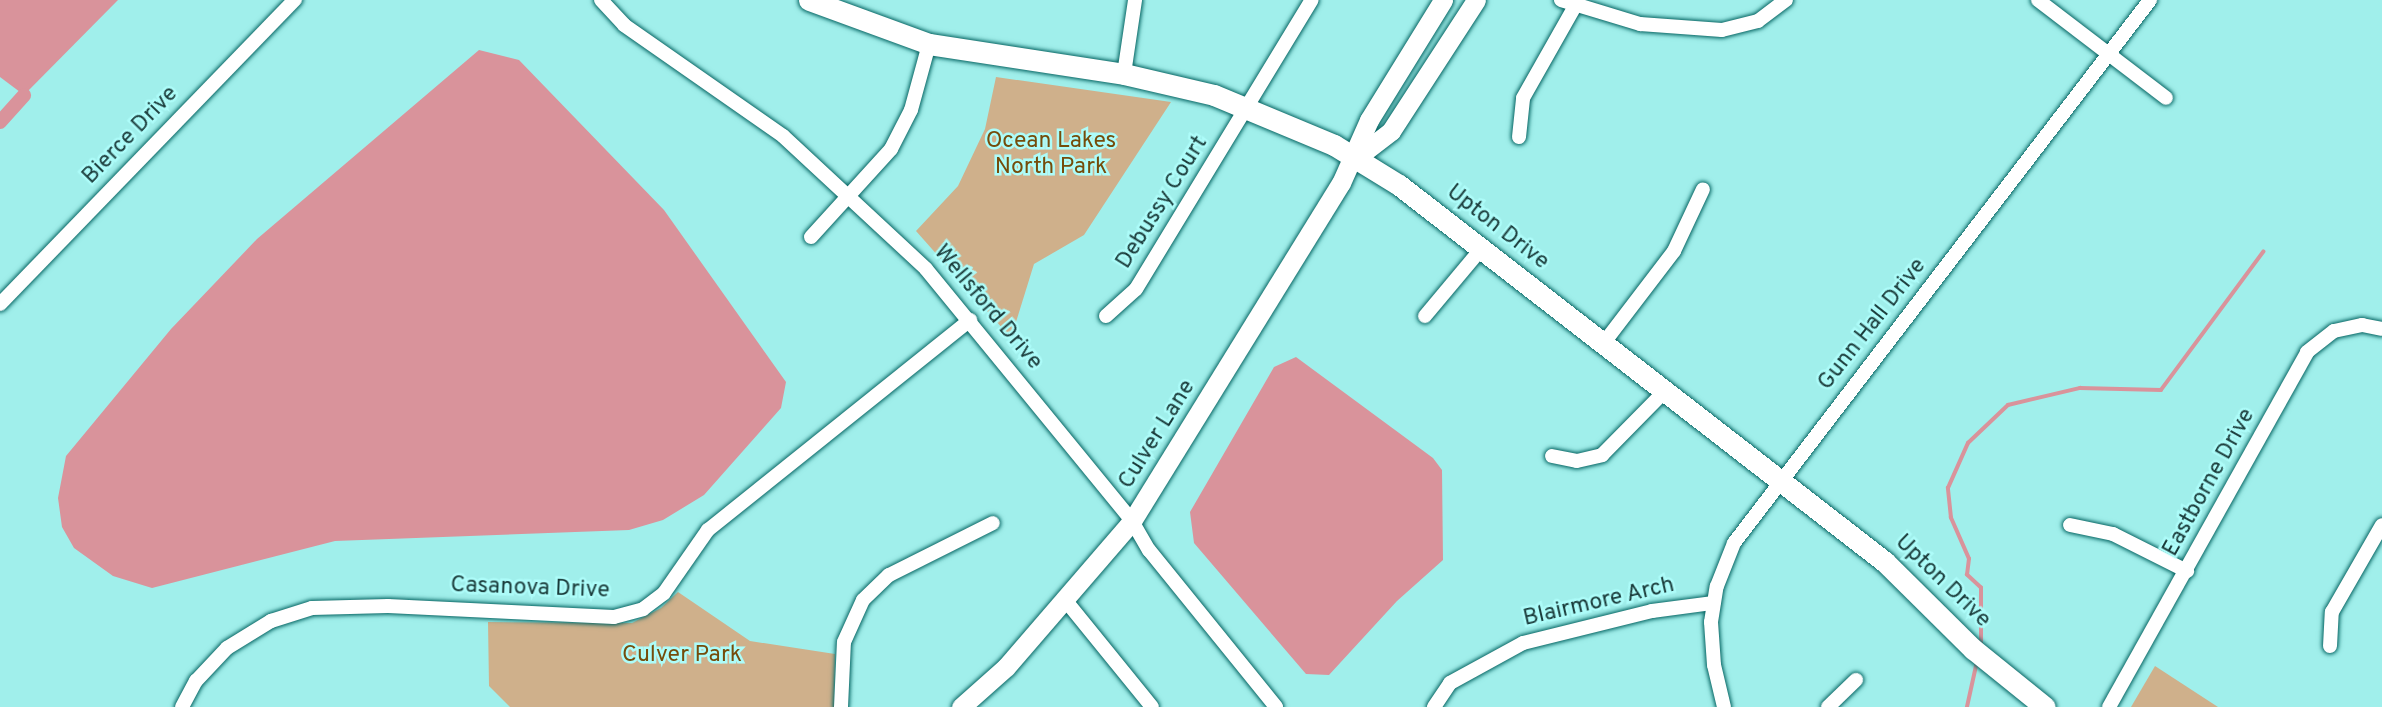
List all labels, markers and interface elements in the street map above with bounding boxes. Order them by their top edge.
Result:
street label: Bierce Drive [77,81,185,191]
park label: Ocean Lakes North Park [986,128,1116,182]
street label: Debussy Court [1111,132,1215,274]
street label: Upton Drive [1440,179,1554,277]
street label: Wellsford Drive [927,240,1047,376]
street label: Gunn Hall Drive [1813,253,1933,397]
street label: Culver Lane [1114,375,1202,495]
street label: Eastborne Drive [2158,404,2262,562]
street label: Upton Drive [1888,529,1996,635]
street label: Casanova Drive [450,572,610,606]
street label: Blairmore Arch [1520,572,1678,634]
park label: Culver Park [622,642,742,670]

